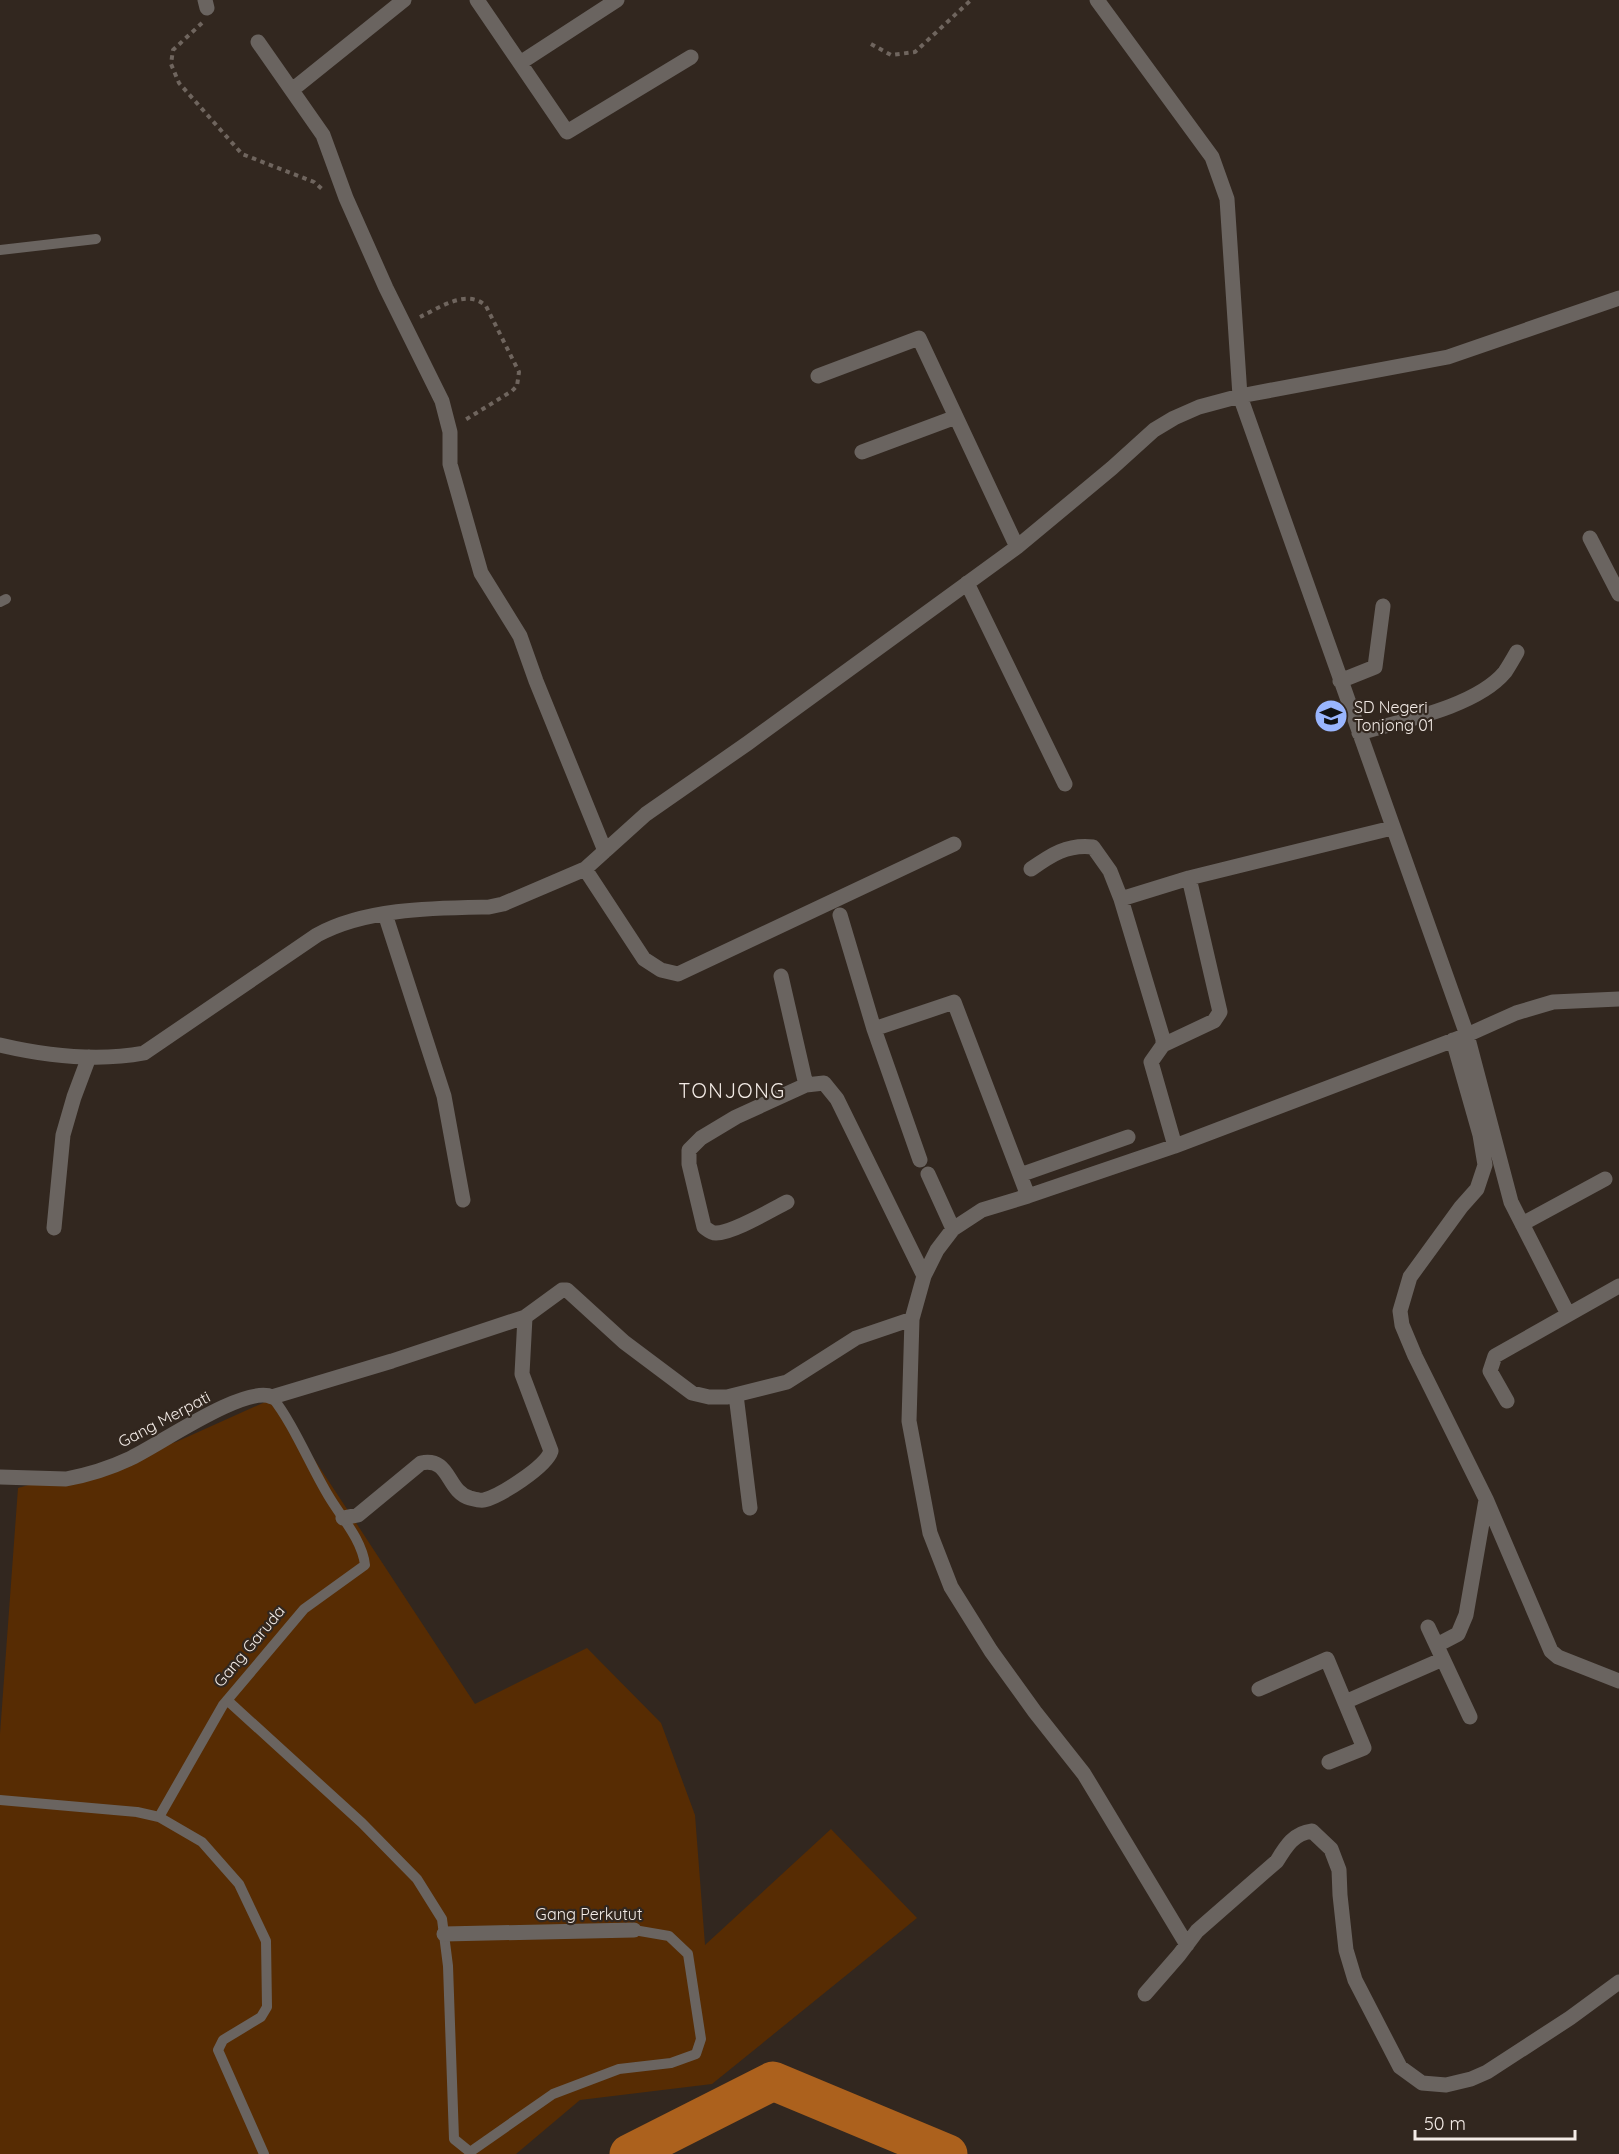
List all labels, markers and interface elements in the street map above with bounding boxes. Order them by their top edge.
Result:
place label: SD Negeri Tonjong 01 [1354,697,1434,735]
school or university icon: SD Negeri Tonjong 01 [1313,698,1349,734]
district label: TONJONG [678,1078,786,1103]
street label: Gang Merpati [115,1386,213,1452]
street label: Gang Garuda [209,1601,289,1691]
street label: Gang Perkutut [536,1904,642,1924]
scale bar [1415,2103,1576,2141]
text: 50 m [1424,2112,1466,2135]

